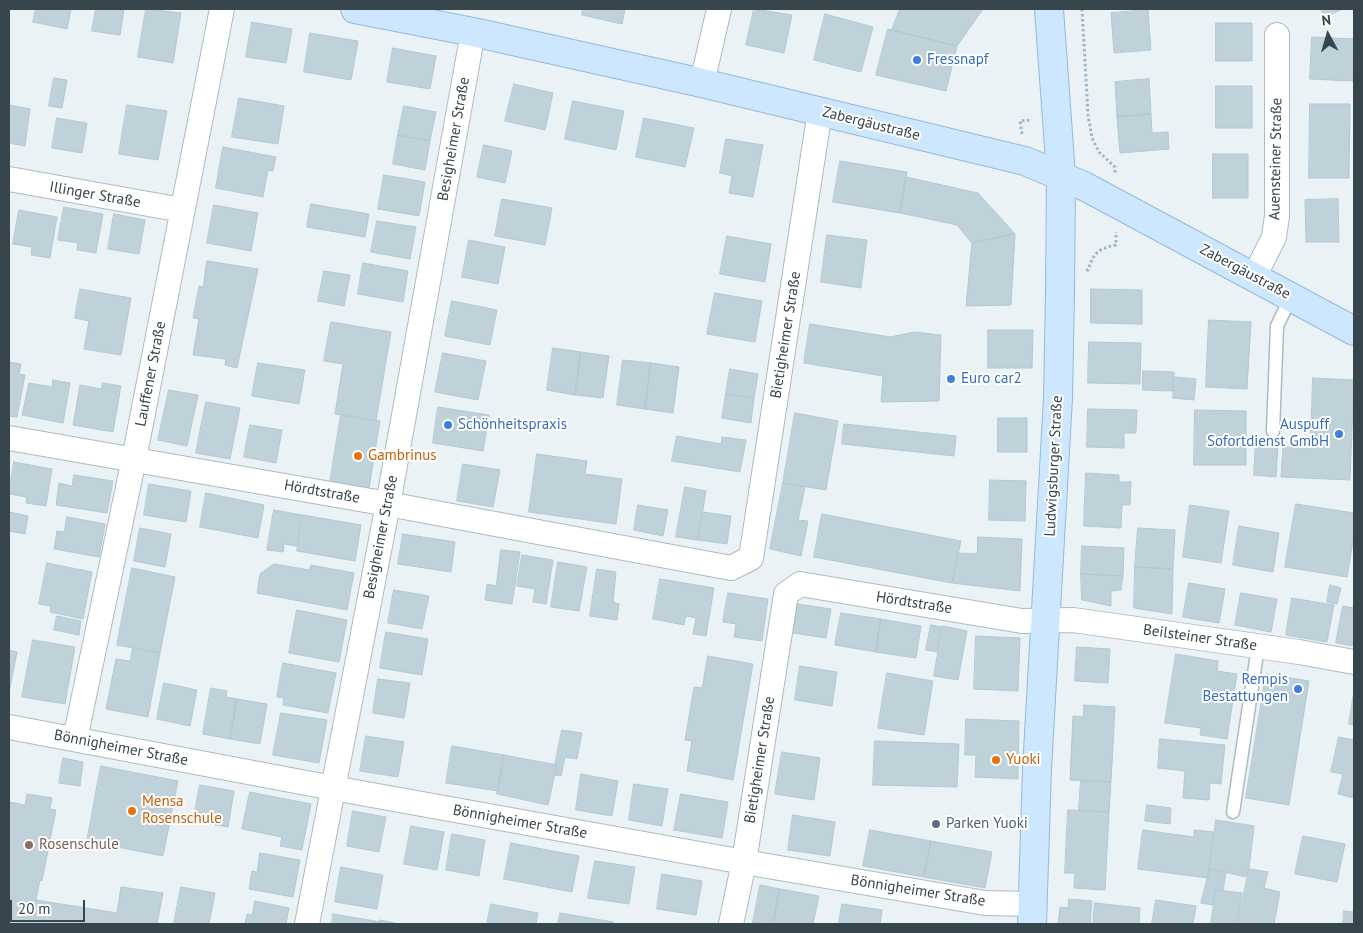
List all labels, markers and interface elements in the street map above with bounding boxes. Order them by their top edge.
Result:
north arrow [1303,10,1353,60]
text: N [1321,11,1332,30]
place label: Fressnapf [927,51,988,69]
marker: Fressnapf [911,54,923,66]
street label: Besigheimer Straße [434,76,474,202]
street label: Auensteiner Straße [1266,98,1286,220]
street label: Zabergäustraße [820,103,922,145]
street label: Illinger Straße [48,178,142,212]
street label: Zabergäustraße [1197,241,1293,303]
street label: Bietigheimer Straße [767,270,805,400]
street label: Lauffener Straße [132,320,170,428]
place label: Euro car2 [961,370,1022,388]
marker: Euro car2 [945,373,957,385]
street label: Ludwigsburger Straße [1041,395,1067,537]
place label: Schönheitspraxis [458,416,567,434]
place label: Auspuff Sofortdienst GmbH [1207,416,1329,451]
marker: Schönheitspraxis [442,419,454,431]
marker: Auspuff Sofortdienst GmbH [1333,428,1345,440]
place label: Gambrinus [368,447,437,465]
marker: Gambrinus [352,450,364,462]
street label: Besigheimer Straße [360,474,402,600]
street label: Hördtstraße [283,476,361,508]
street label: Hördtstraße [875,588,953,618]
street label: Beilsteiner Straße [1142,621,1258,655]
place label: Rempis Bestattungen [1202,671,1288,706]
marker: Rempis Bestattungen [1292,683,1304,695]
street label: Bietigheimer Straße [741,695,779,825]
street label: Bönnigheimer Straße [52,726,190,770]
place label: Yuoki [1006,751,1041,769]
marker: Yuoki [990,754,1002,766]
place label: Mensa Rosenschule [142,793,222,828]
street label: Bönnigheimer Straße [451,801,589,843]
marker: Mensa Rosenschule [126,805,138,817]
place label: Parken Yuoki [946,815,1028,833]
marker: Parken Yuoki [930,818,942,830]
place label: Rosenschule [39,836,119,854]
marker: Rosenschule [23,839,35,851]
street label: Bönnigheimer Straße [849,871,987,911]
scale bar [12,890,88,922]
text: 20 m [18,899,51,918]

